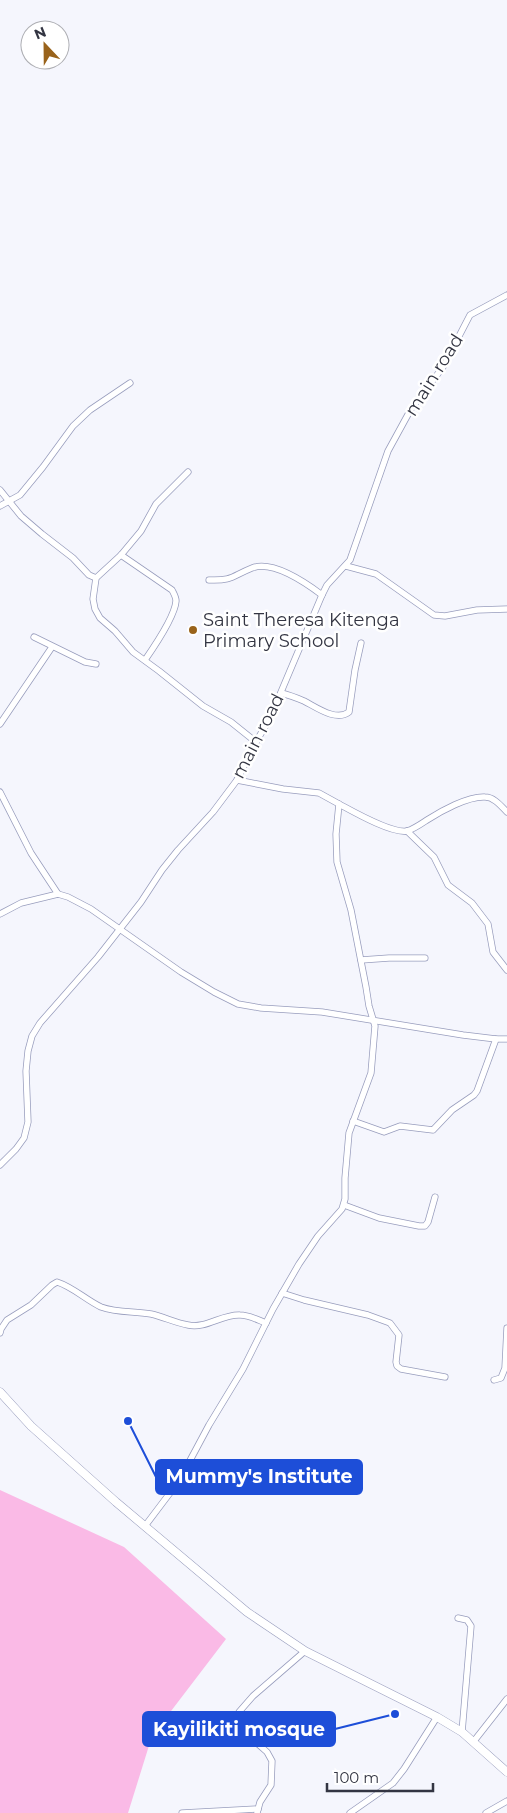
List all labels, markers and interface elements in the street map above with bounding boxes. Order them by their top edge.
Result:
north arrow [20,20,70,70]
text: N [32,22,49,43]
street label: main road [400,330,468,420]
place label: Saint Theresa Kitenga Primary School [203,609,400,652]
marker: Saint Theresa Kitenga Primary School [187,624,199,636]
street label: main road [227,690,289,782]
callout: Mummy's Institute [156,1460,362,1494]
text: Mummy's Institute [166,1465,352,1488]
callout: Kayilikiti mosque [143,1712,335,1746]
text: Kayilikiti mosque [153,1718,325,1741]
scale bar [327,1760,433,1792]
text: 100 m [334,1768,379,1787]

